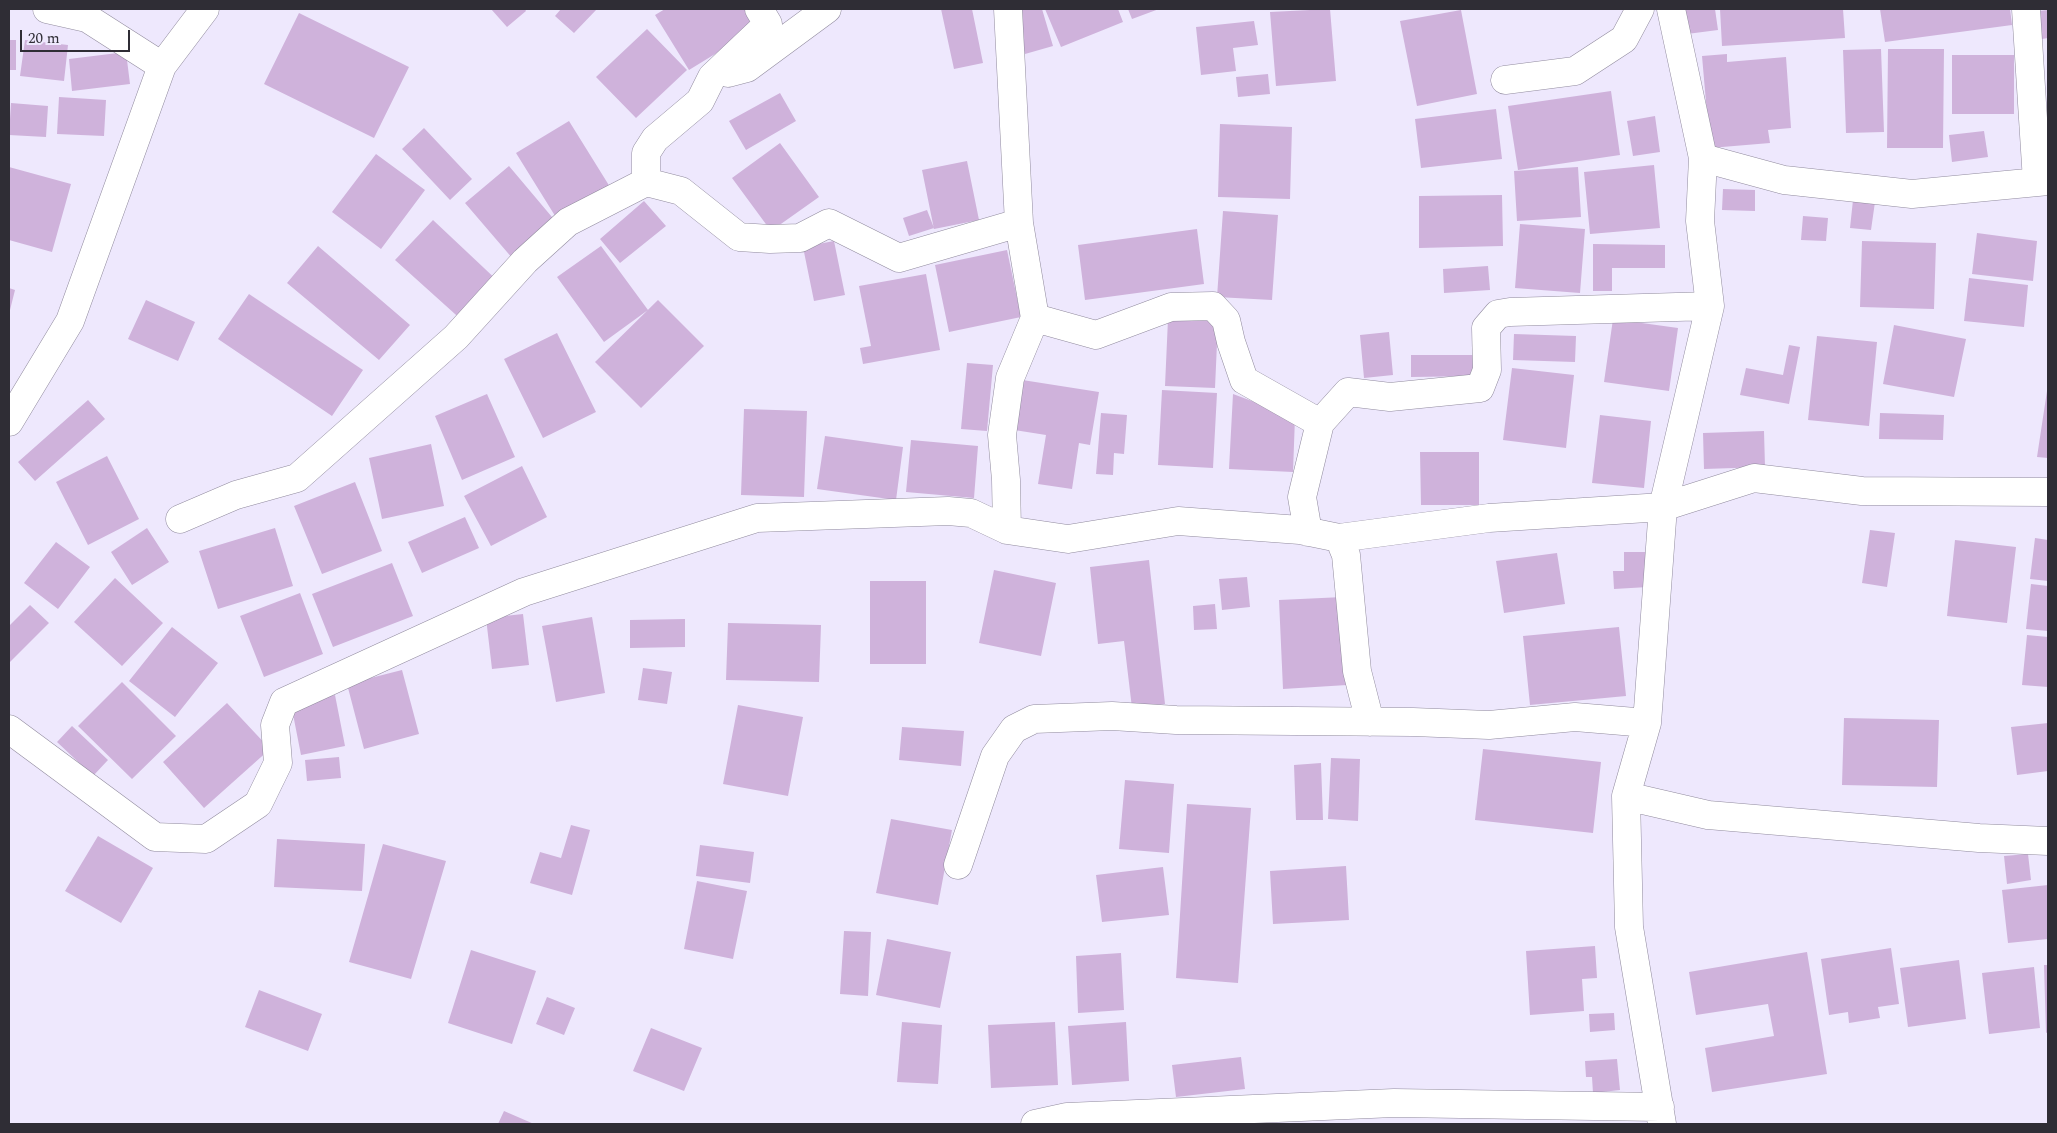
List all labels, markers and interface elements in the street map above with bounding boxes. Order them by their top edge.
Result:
scale bar [22,20,132,52]
text: 20 m [28,27,60,50]

